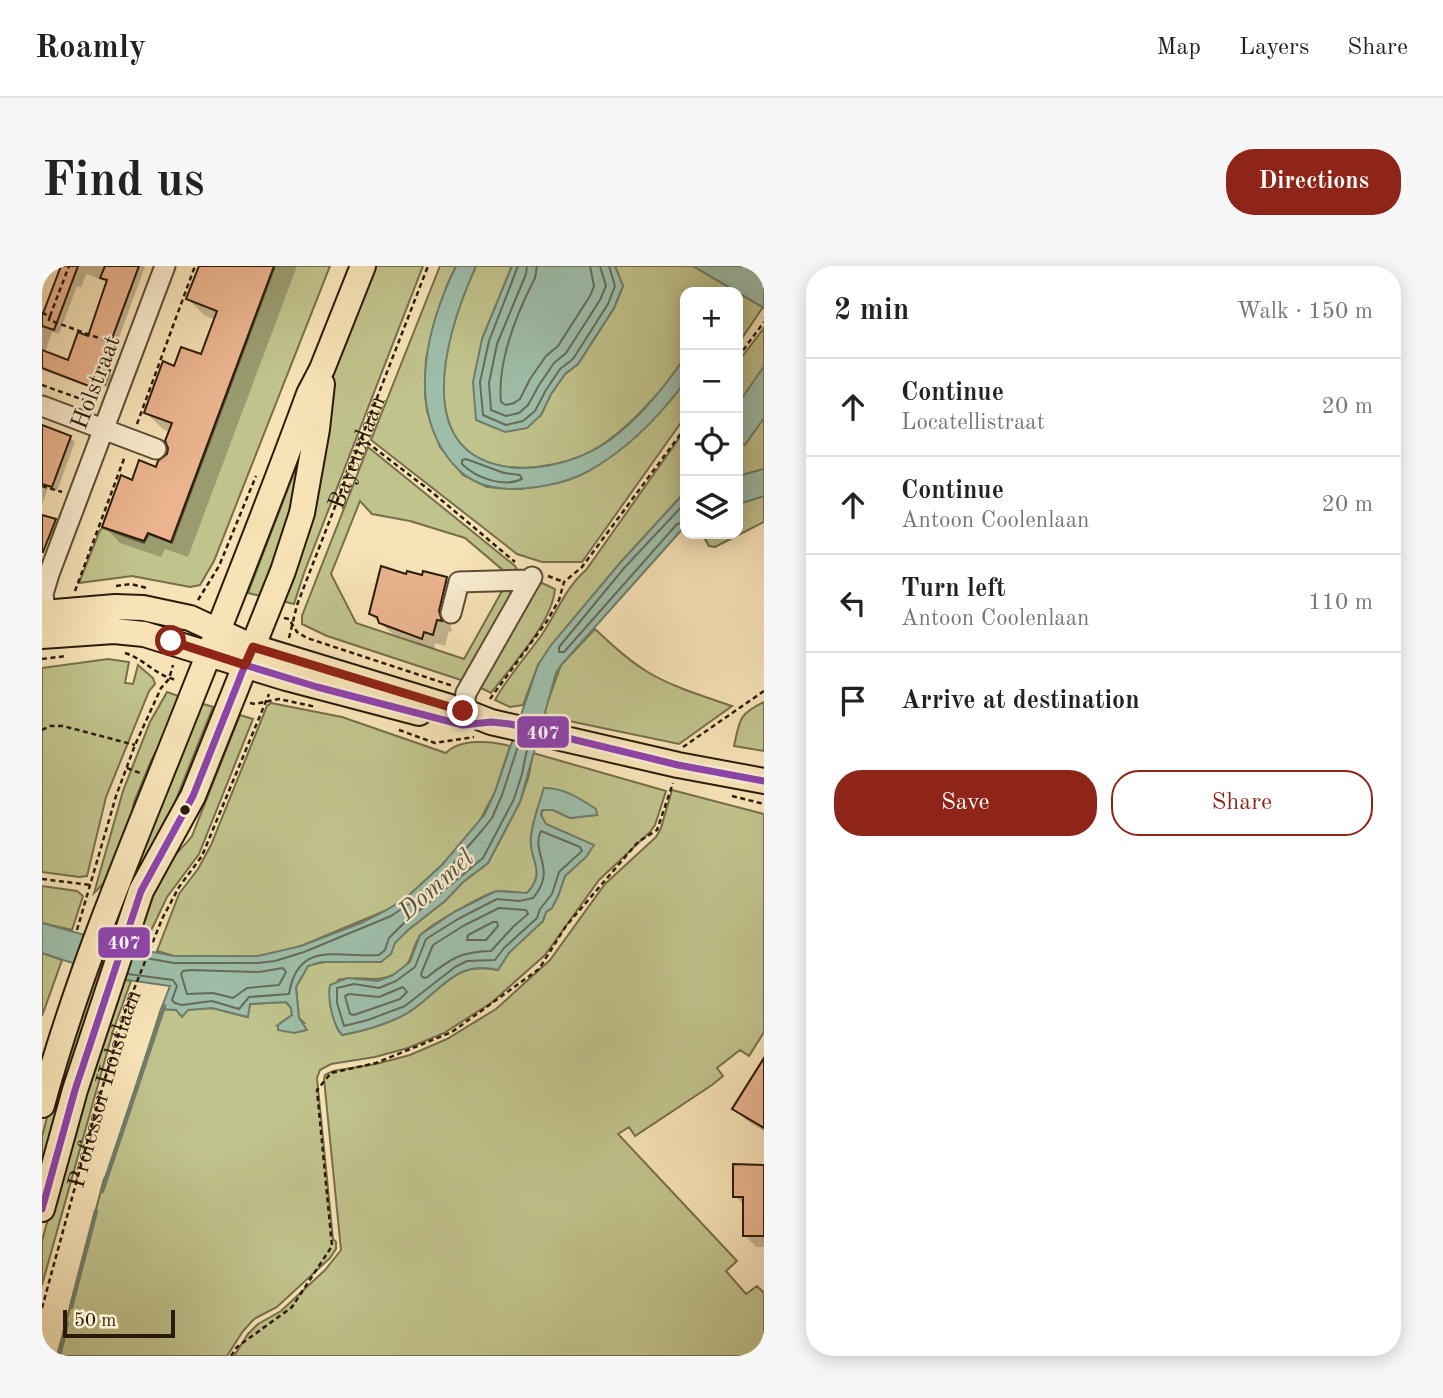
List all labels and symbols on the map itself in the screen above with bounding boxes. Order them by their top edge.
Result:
street label: Holstraat [68,333,126,433]
street label: Bayeuxlaan [325,393,391,513]
route start [155,625,186,656]
route end [447,695,478,726]
line badge: 407 [516,715,570,749]
text: 407 [526,725,560,744]
unlabelled marker [178,803,192,817]
water label: Dommel [393,845,479,926]
line badge: 407 [97,926,151,959]
text: 407 [107,935,141,954]
street label: Professor Holstlaan [65,986,147,1191]
scale bar [63,1307,175,1339]

